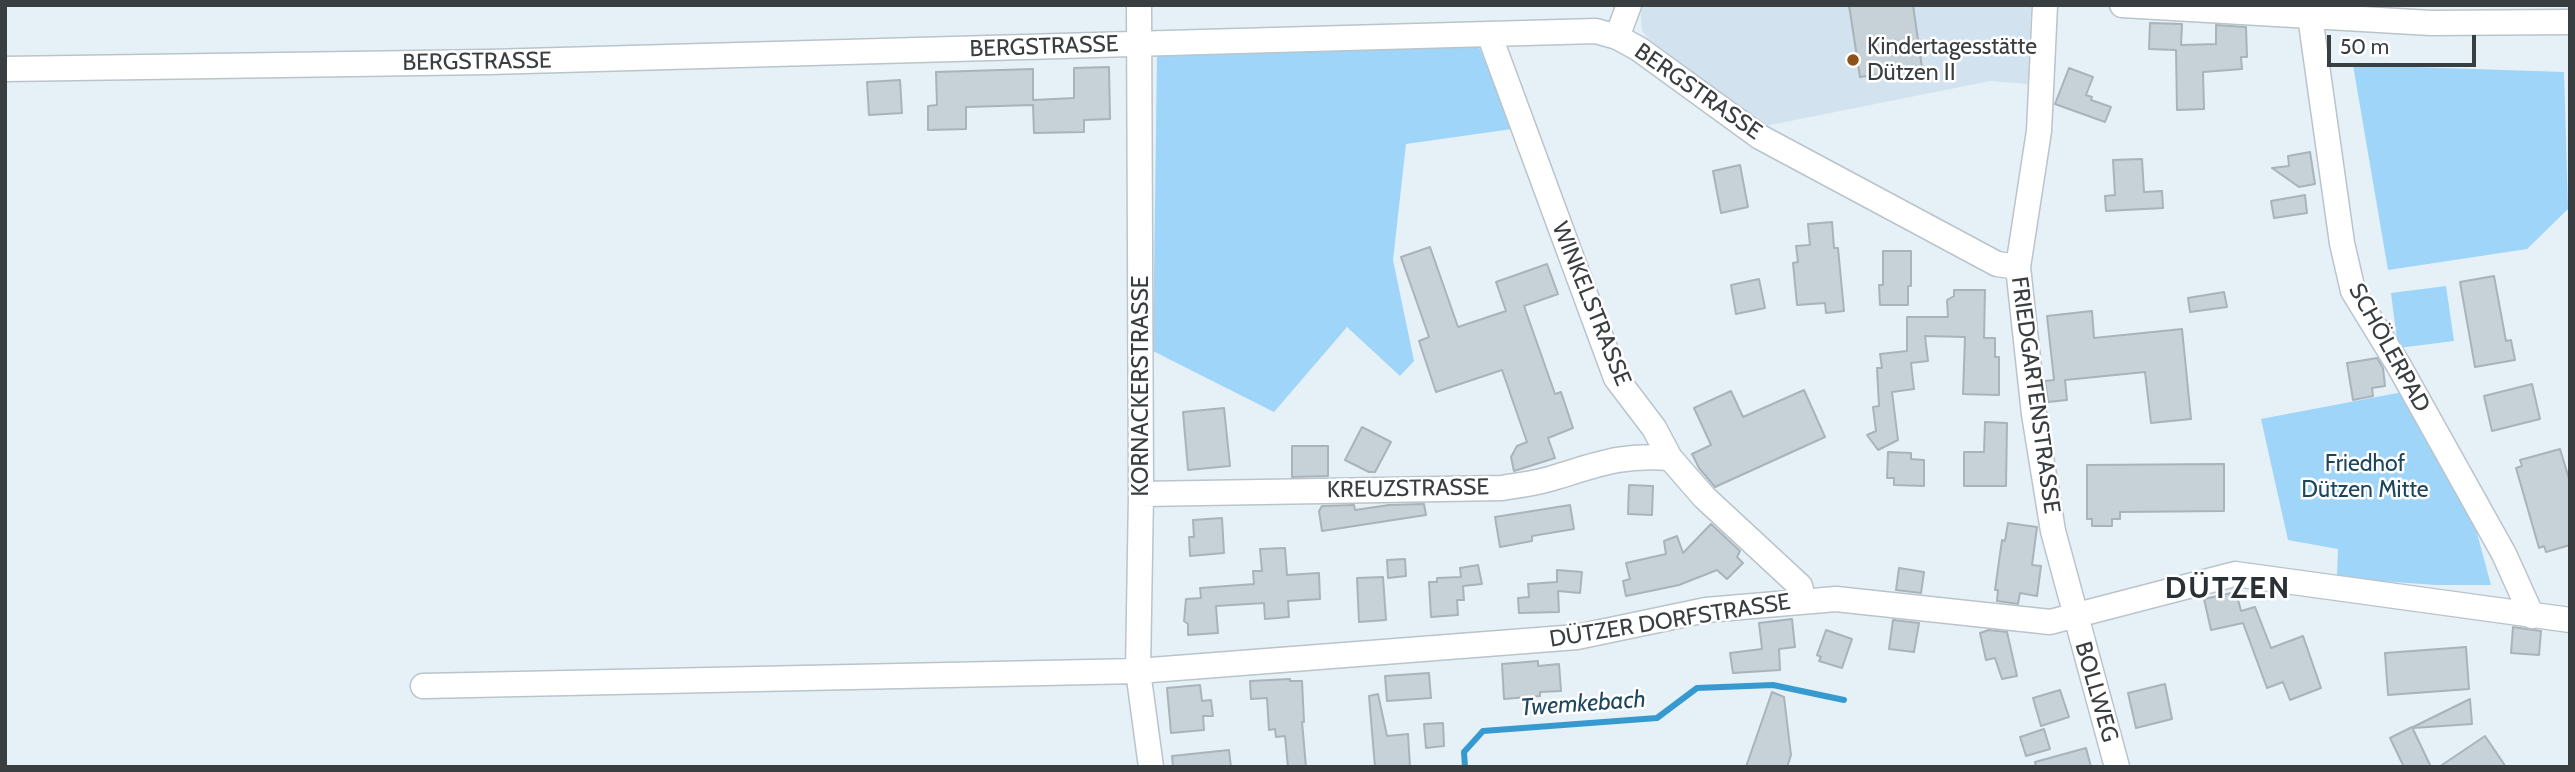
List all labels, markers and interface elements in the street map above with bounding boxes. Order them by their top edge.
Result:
scale bar [2330,21,2479,65]
street label: BERGSTRASSE [969,31,1119,63]
place label: Kindertagesstätte Dützen II [1867,33,2037,87]
text: 50 m [2340,34,2389,59]
street label: BERGSTRASSE [1629,38,1767,146]
street label: BERGSTRASSE [402,47,552,77]
marker: Kindertagesstätte Dützen II [1845,52,1861,68]
street label: WINKELSTRASSE [1546,218,1636,390]
street label: KORNACKERSTRASSE [1127,275,1155,497]
street label: FRIEDGARTENSTRASSE [2005,275,2065,515]
street label: SCHÖLERPAD [2342,279,2436,417]
park label: Friedhof Dützen Mitte [2301,450,2429,504]
street label: KREUZSTRASSE [1327,474,1489,504]
district label: DÜTZEN [2166,571,2290,607]
street label: DÜTZER DORFSTRASSE [1547,588,1793,654]
street label: BOLLWEG [2069,639,2123,745]
water label: Twemkebach [1519,685,1647,723]

